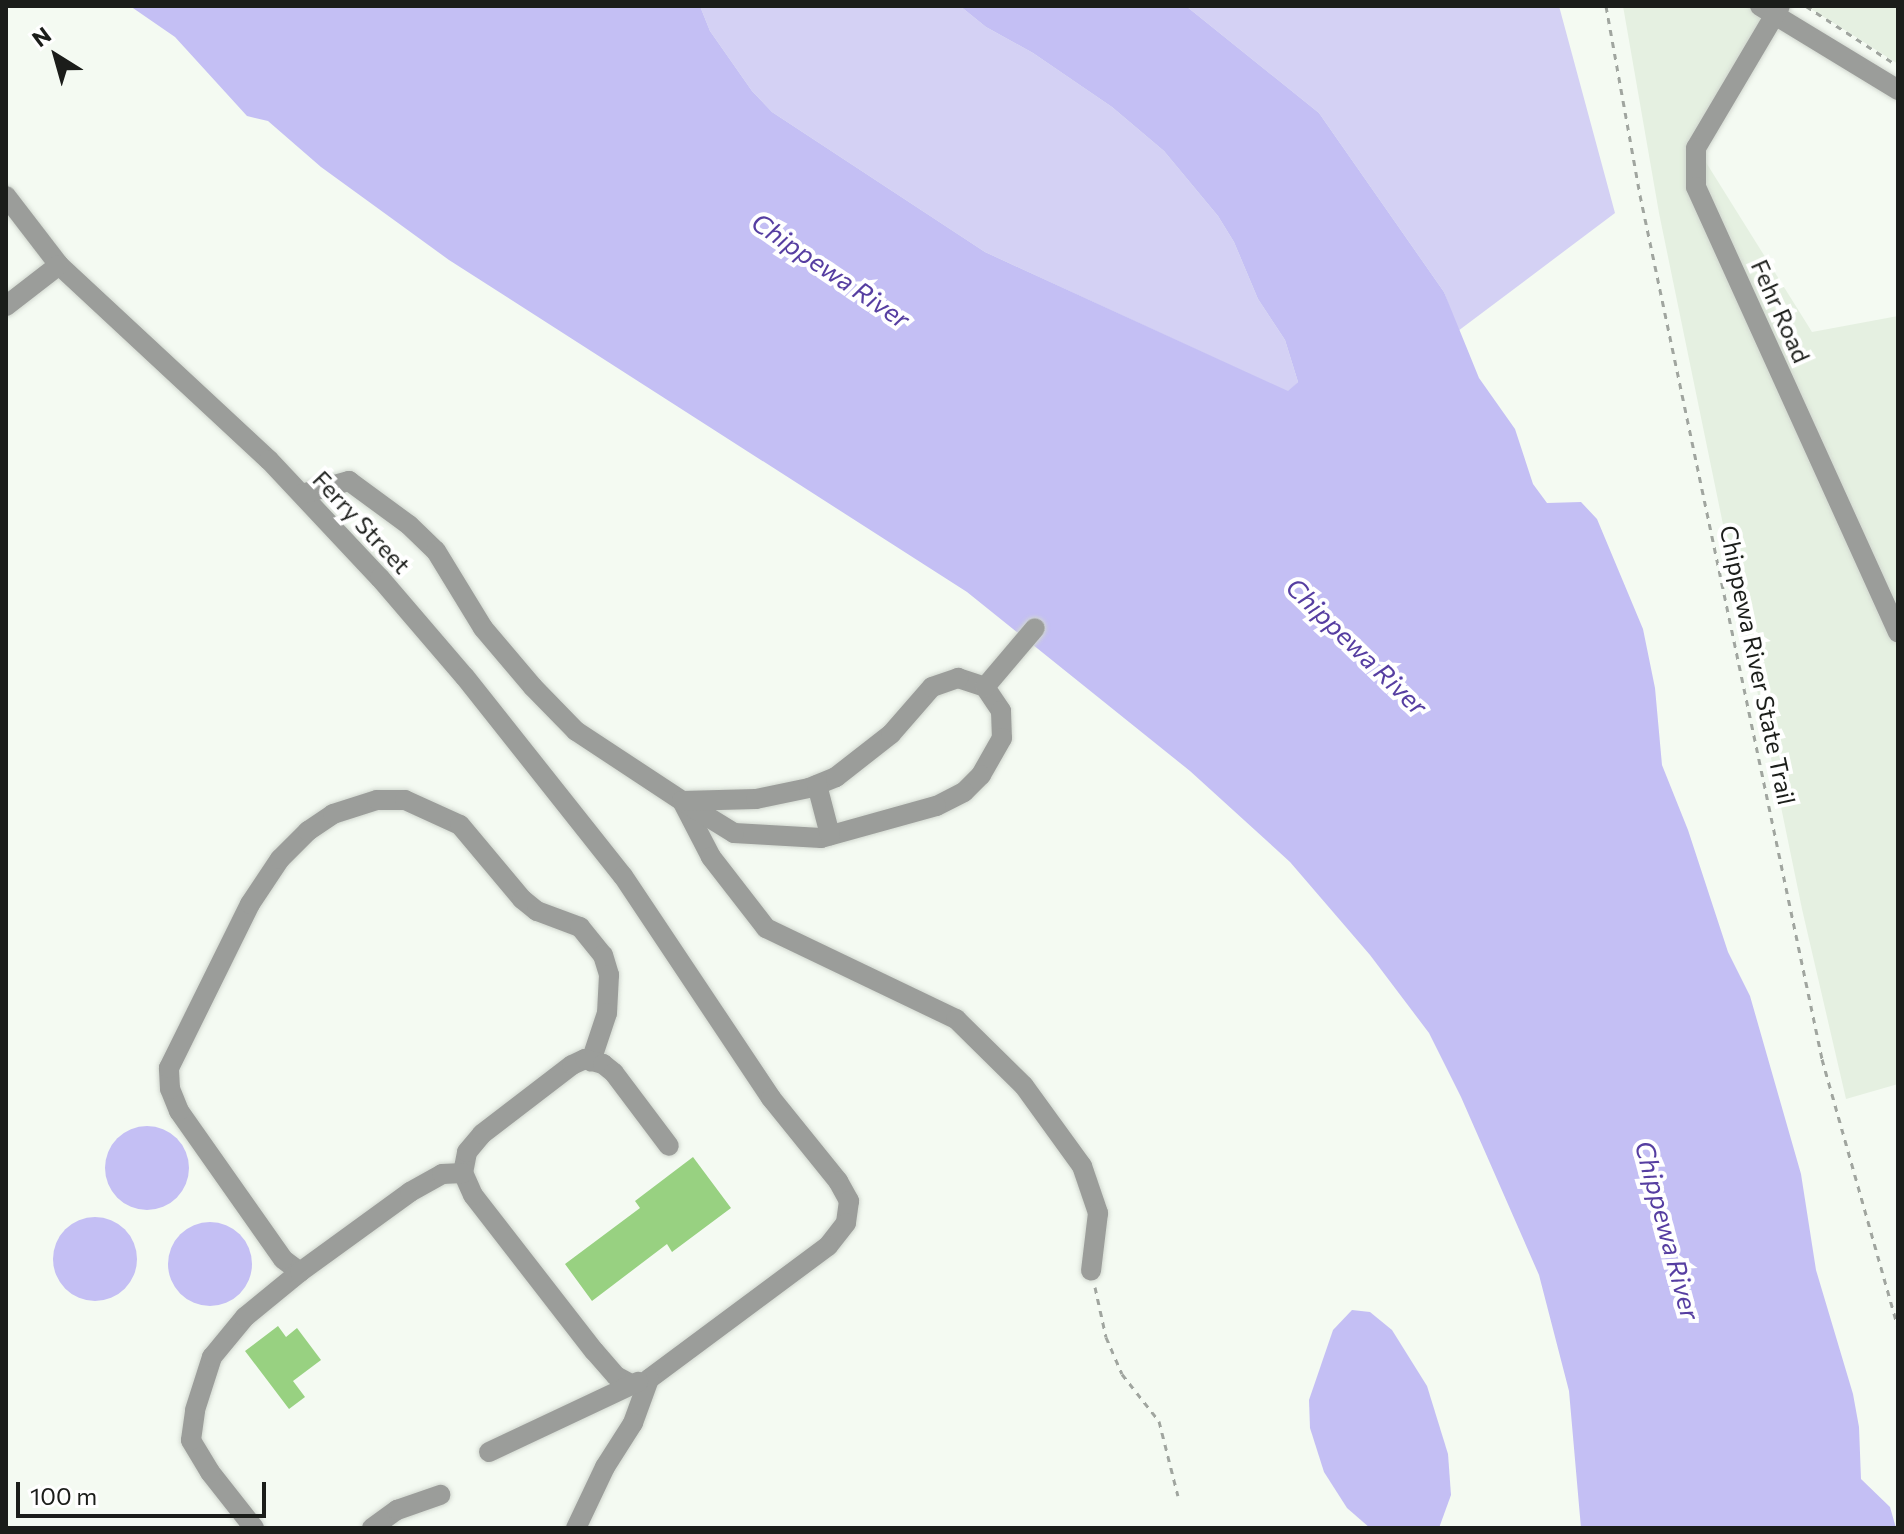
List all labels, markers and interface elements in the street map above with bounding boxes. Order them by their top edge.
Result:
north arrow [16,16,96,96]
text: N [27,21,56,52]
water label: Chippewa River [746,206,916,334]
street label: Fehr Road [1745,255,1817,367]
street label: Ferry Street [307,465,417,579]
street label: Chippewa River State Trail [1714,523,1802,807]
water label: Chippewa River [1280,571,1434,721]
water label: Chippewa River [1629,1137,1707,1323]
scale bar [20,1466,270,1516]
text: 100 m [30,1481,97,1510]

